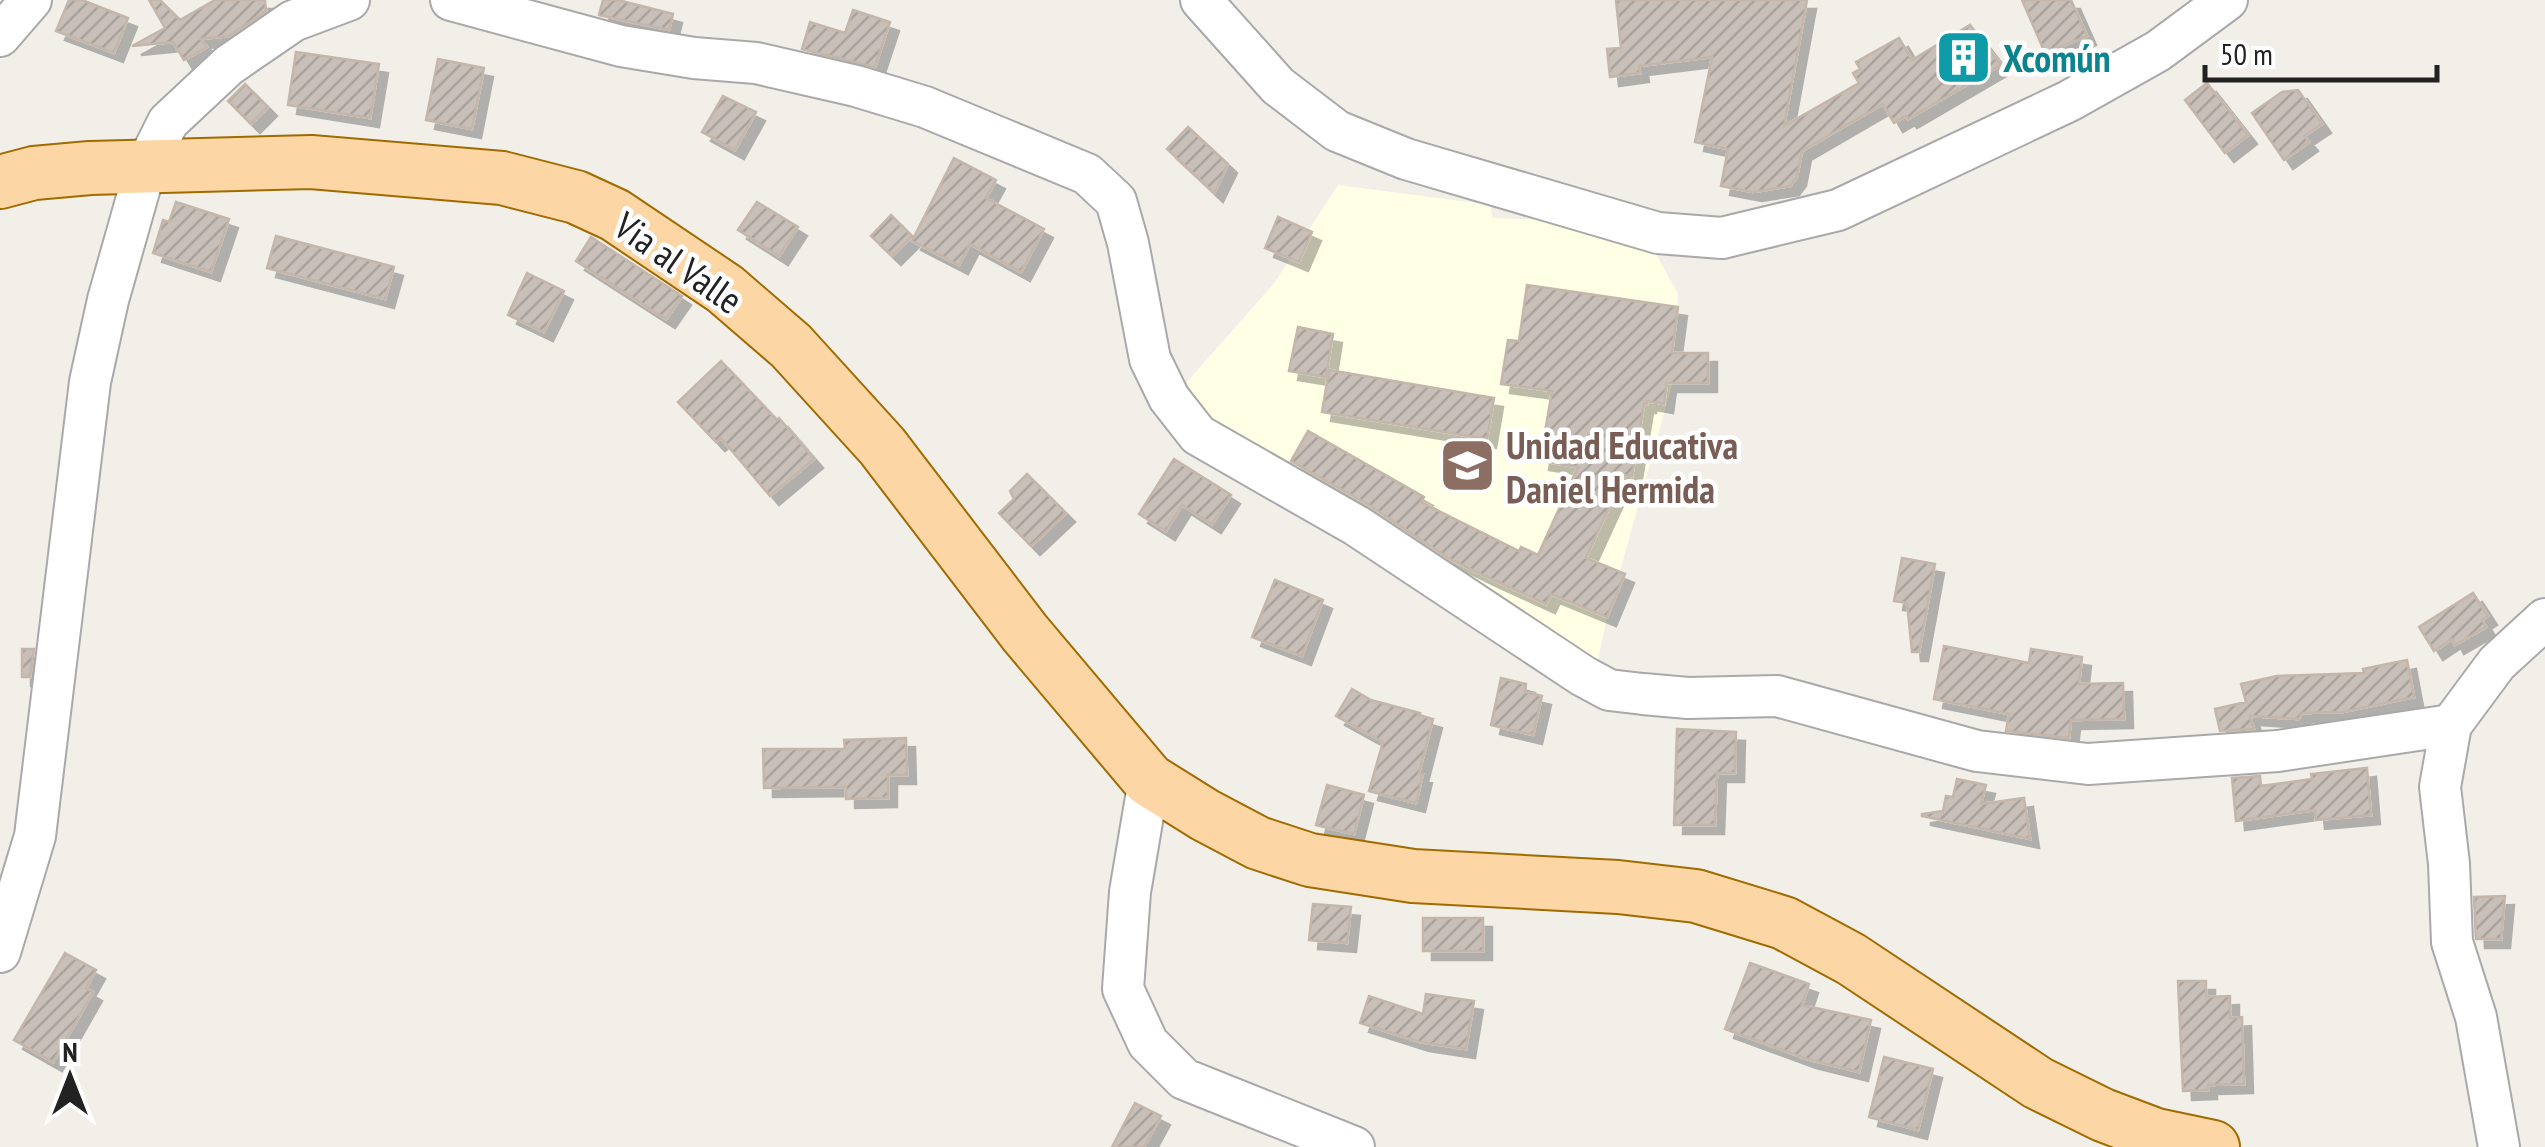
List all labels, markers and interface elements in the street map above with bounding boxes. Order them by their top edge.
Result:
scale bar [2205,20,2438,82]
building icon: Xcomún [1934,27,1994,87]
place label: Xcomún [2003,33,2110,82]
text: 50 m [2220,34,2273,73]
street label: Via al Valle [605,200,752,324]
place label: Unidad Educativa Daniel Hermida [1506,420,1738,513]
school or university icon: Unidad Educativa Daniel Hermida [1437,436,1497,496]
north arrow [20,1027,120,1127]
text: N [62,1033,78,1070]

